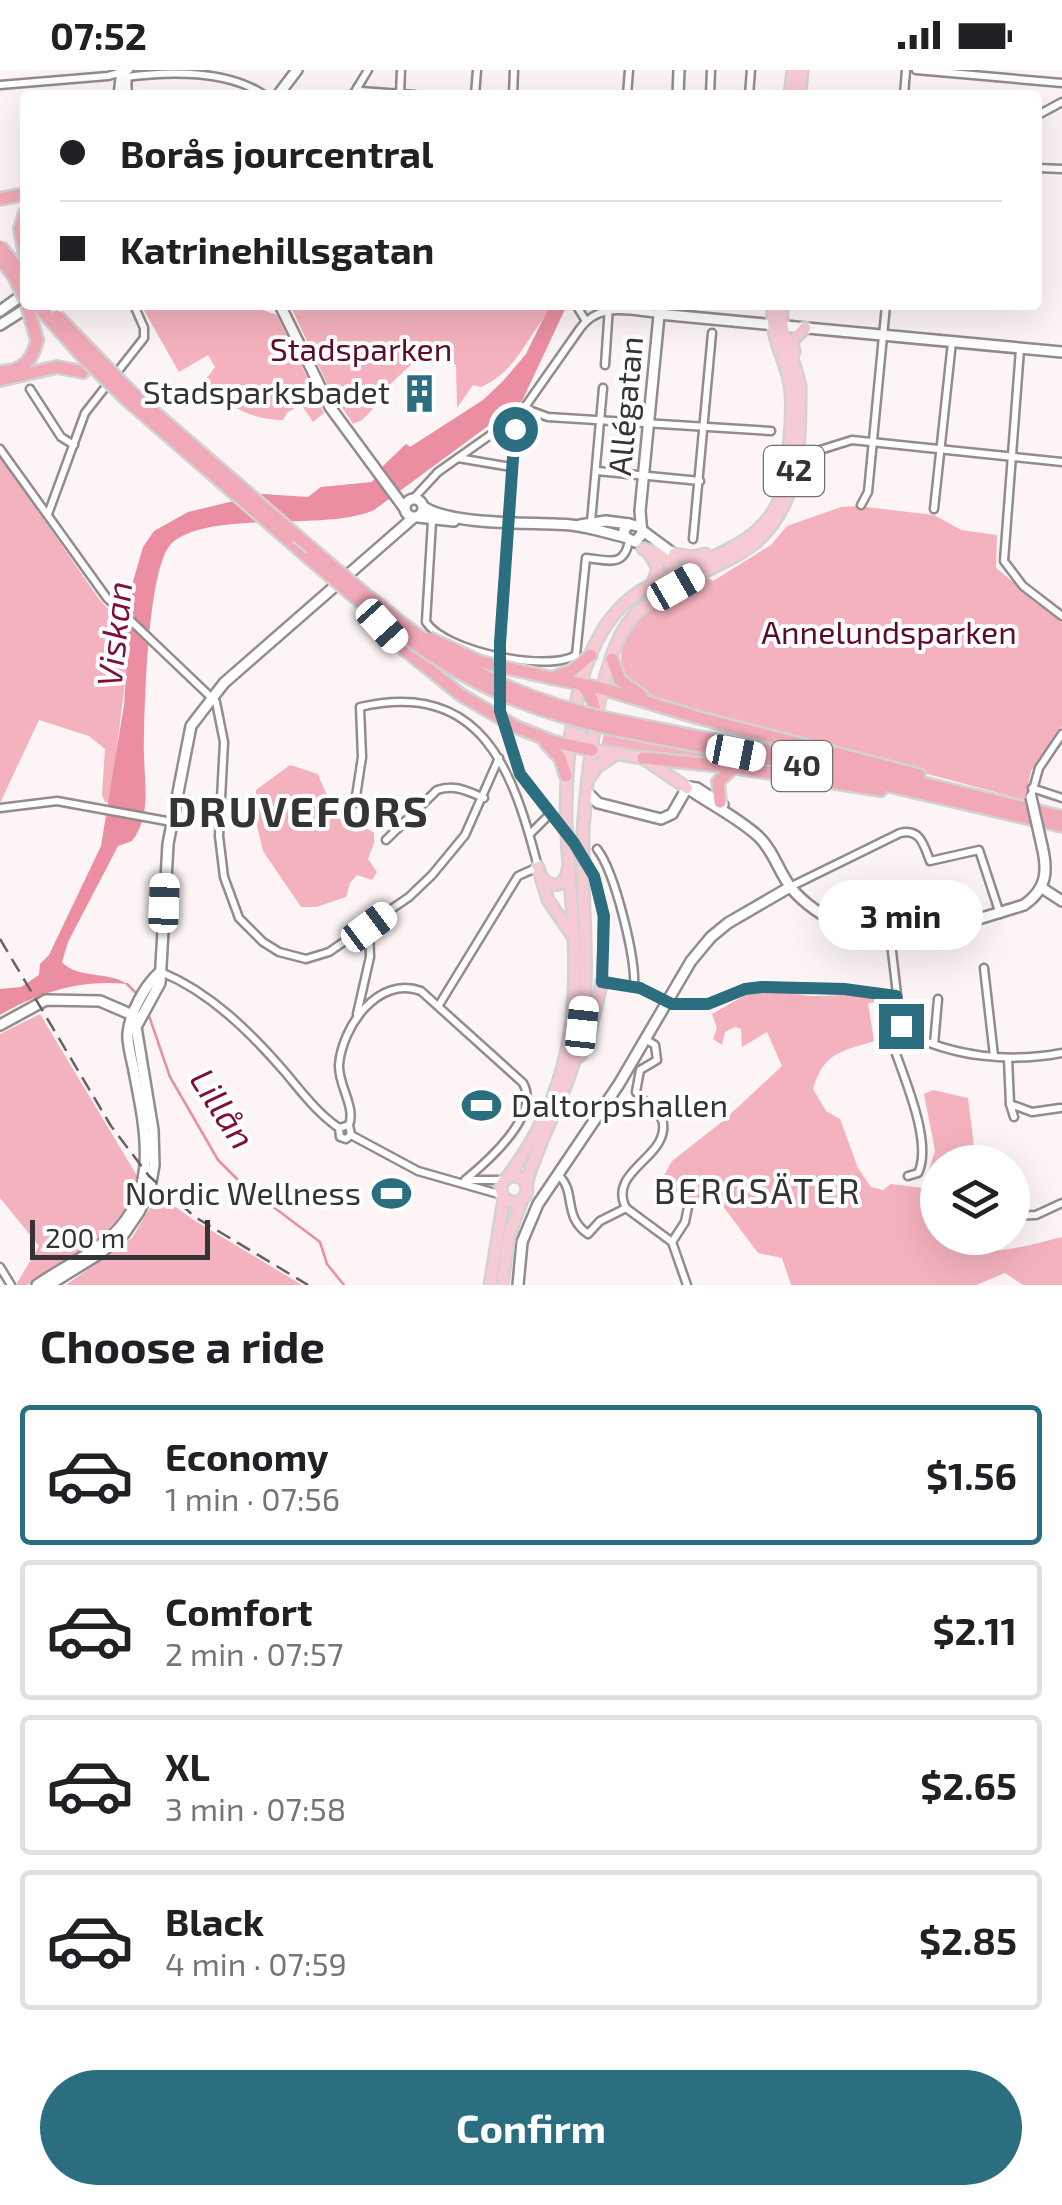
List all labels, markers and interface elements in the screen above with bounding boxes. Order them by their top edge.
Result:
text: 07:52 [50,12,147,58]
text: Borås jourcentral [120,130,433,176]
text: Katrinehillsgatan [120,226,434,272]
park label: Stadsparken [270,329,452,367]
street label: Allégatan [599,335,649,477]
place label: Stadsparksbadet [143,372,390,410]
building icon: Stadsparksbadet [399,372,441,414]
route start [493,407,538,452]
road number: 42 [764,446,824,496]
car [643,559,709,615]
water label: Viskan [87,579,139,689]
car [351,594,413,658]
park label: Annelundsparken [761,612,1017,650]
car [704,733,768,773]
road number: 40 [772,741,832,791]
district label: DRUVEFORS [168,785,430,835]
car [148,872,180,934]
callout: 3 min [818,881,984,951]
text: 3 min [860,896,941,934]
car [336,897,402,957]
car [564,995,600,1057]
route end [879,1004,924,1049]
water label: Lillån [182,1060,265,1156]
sports icon: Daltorpshallen [460,1085,502,1127]
place label: Daltorpshallen [511,1085,728,1123]
map controls [920,1145,1030,1255]
button: layers [920,1145,1030,1255]
district label: BERGSÄTER [654,1169,862,1211]
place label: Nordic Wellness [125,1173,361,1211]
sports icon: Nordic Wellness [370,1173,412,1215]
scale bar [30,1215,210,1260]
text: 200 m [45,1220,125,1254]
text: Choose a ride [40,1318,325,1372]
icon: car [45,1430,135,1520]
text: Economy [165,1433,329,1479]
text: $1.56 [926,1452,1017,1498]
text: 1 min · 07:56 [165,1479,340,1517]
icon: car [45,1585,135,1675]
text: Comfort [165,1588,313,1634]
text: $2.11 [932,1607,1017,1653]
text: 2 min · 07:57 [165,1634,343,1672]
icon: car [45,1740,135,1830]
text: XL [165,1743,210,1789]
text: $2.65 [920,1762,1017,1808]
text: 3 min · 07:58 [165,1789,346,1827]
icon: car [45,1895,135,1985]
text: Black [165,1898,264,1944]
text: $2.85 [919,1917,1017,1963]
text: 4 min · 07:59 [165,1944,347,1982]
button: Confirm [40,2070,1022,2185]

